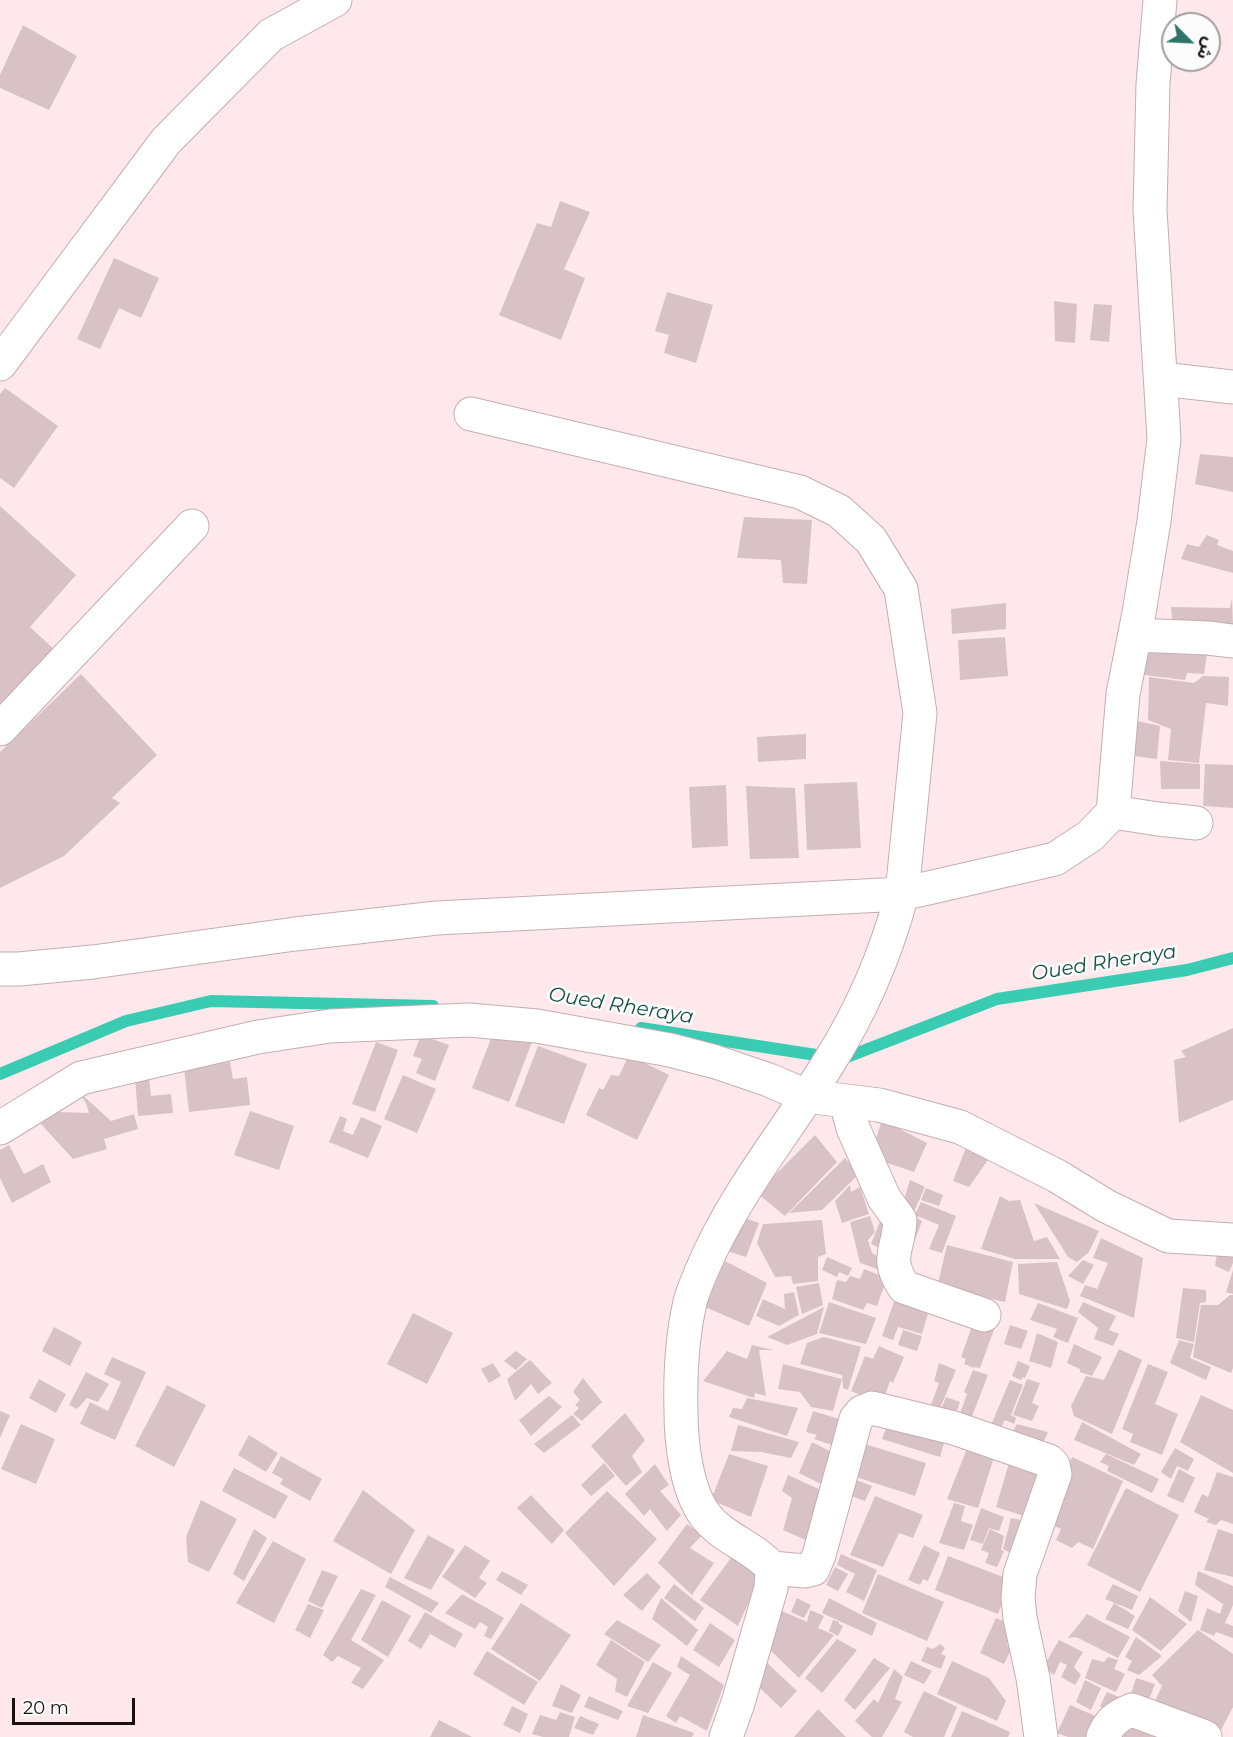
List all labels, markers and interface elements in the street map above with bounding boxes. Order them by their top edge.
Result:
north arrow [1161,12,1221,72]
text: ش [1193,35,1219,63]
water label: Oued Rheraya [1030,940,1178,986]
water label: Oued Rheraya [547,983,695,1029]
scale bar [15,1686,138,1724]
text: 20 m [23,1697,69,1719]

